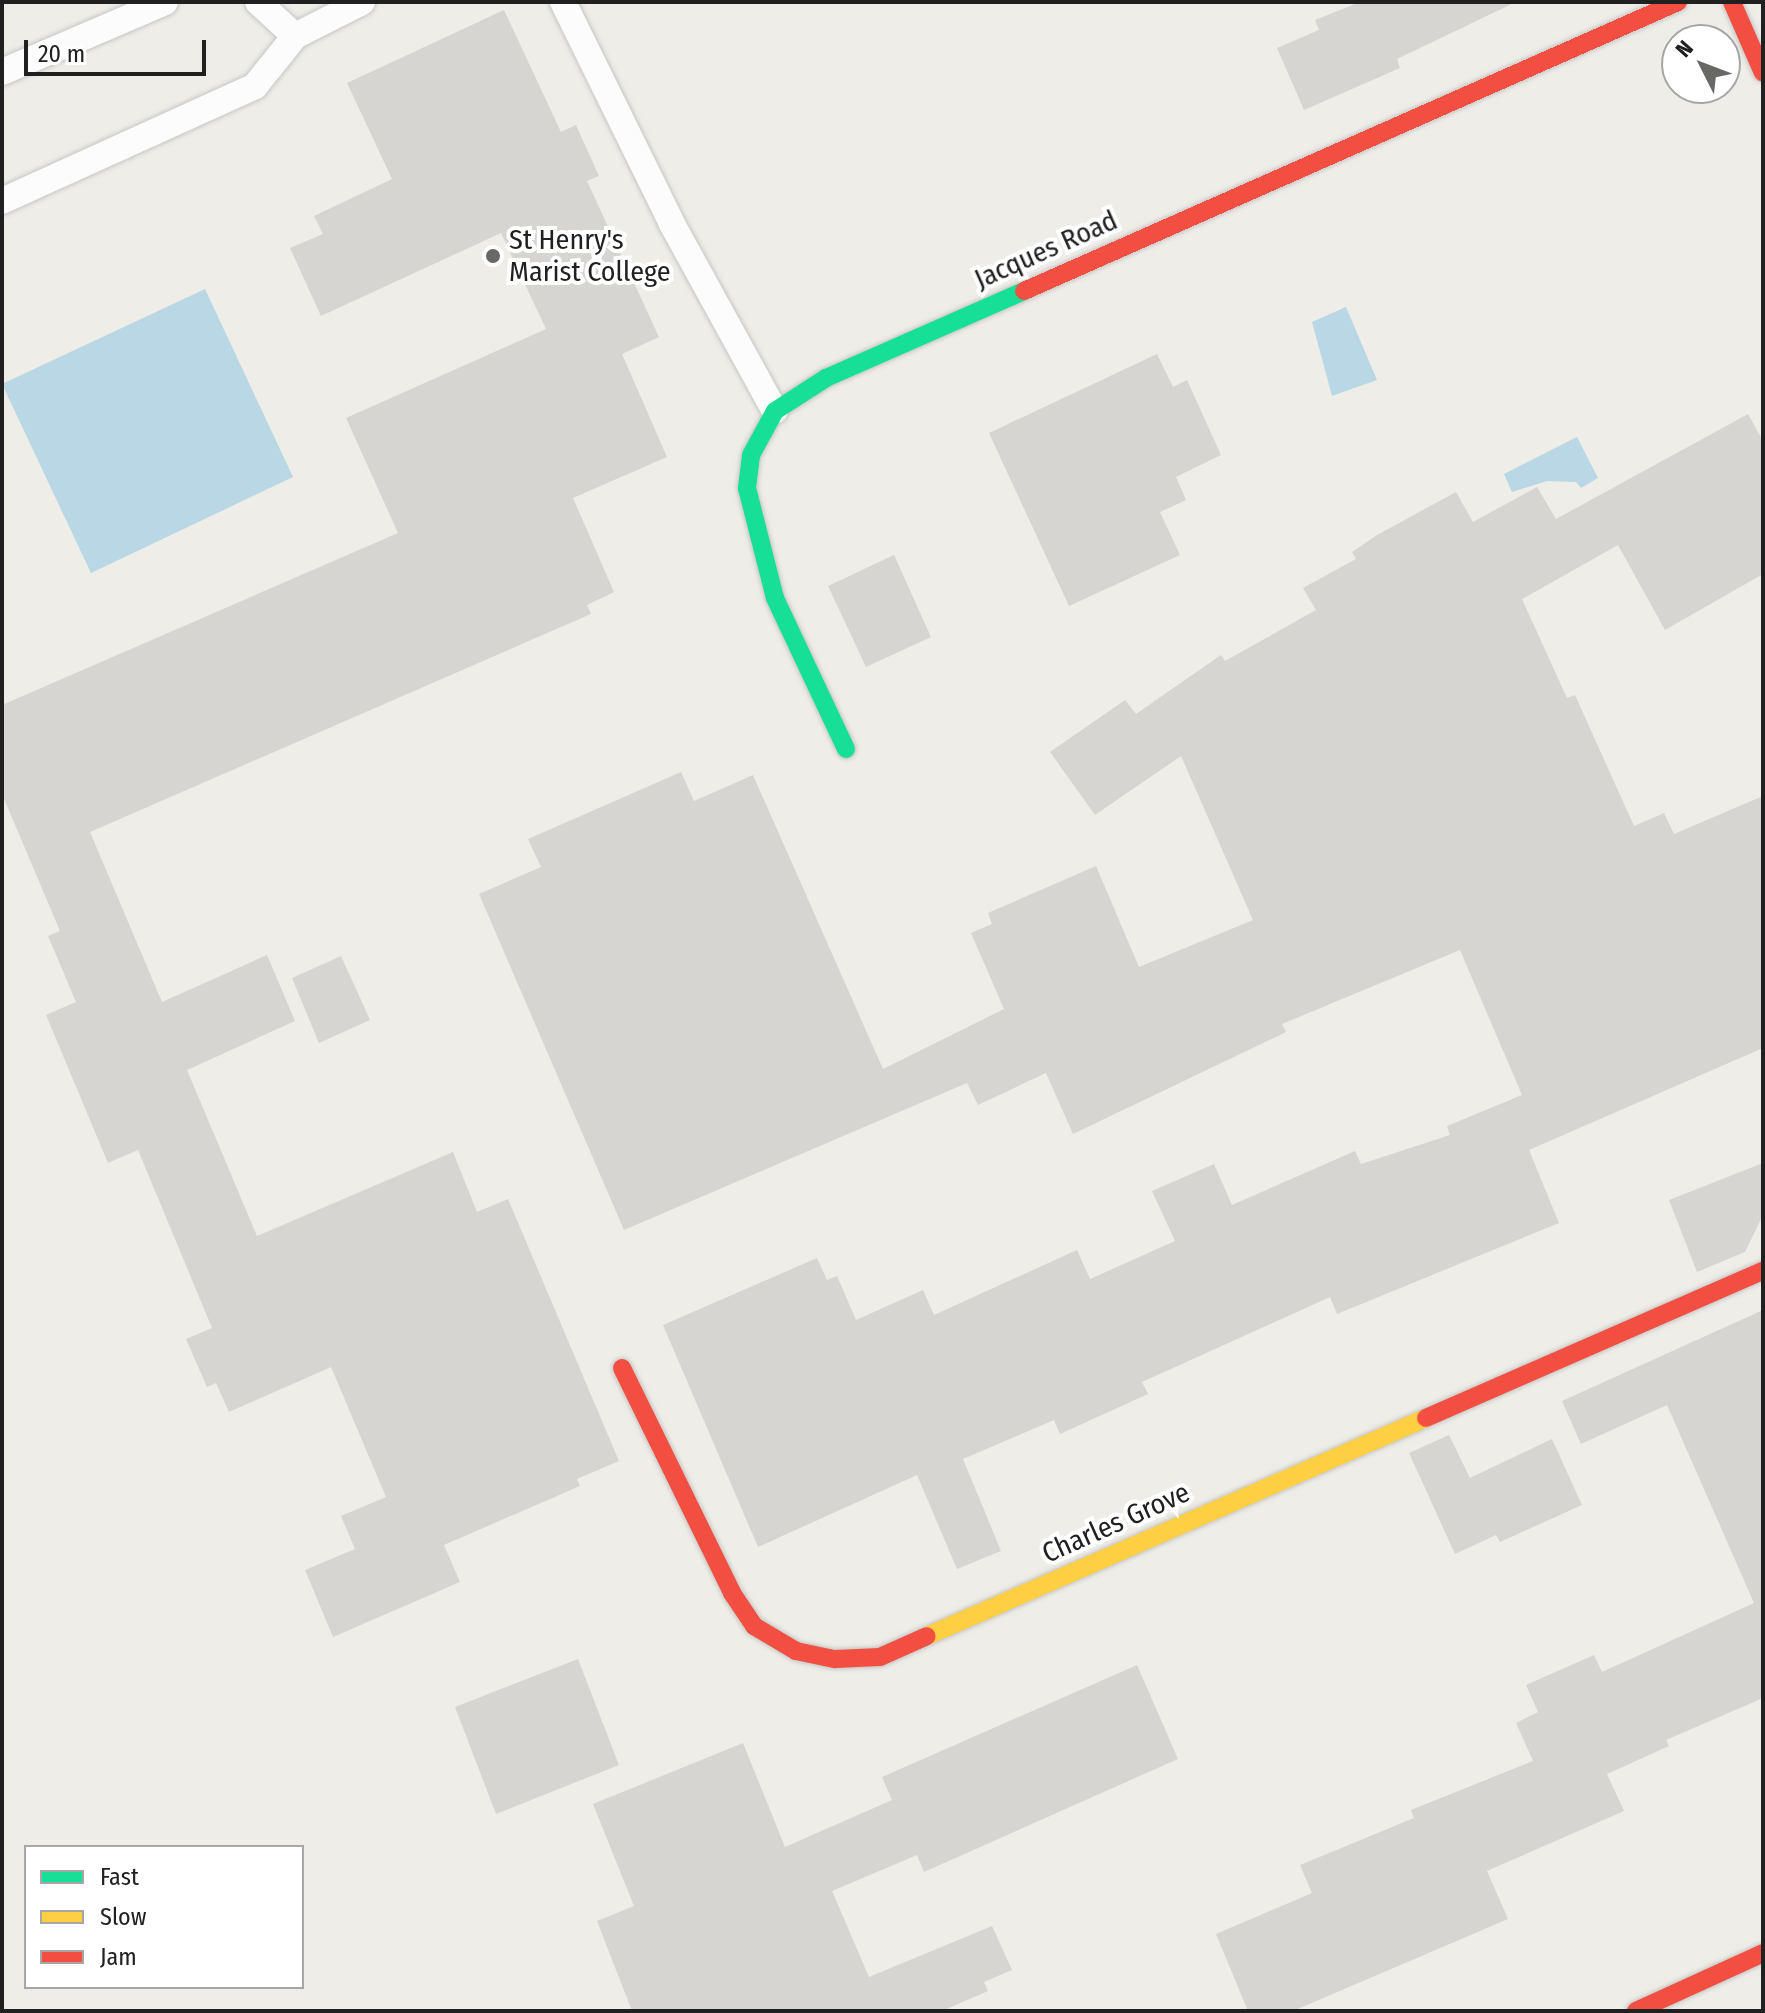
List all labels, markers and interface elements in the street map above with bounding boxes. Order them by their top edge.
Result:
scale bar [28,24,210,74]
north arrow [1661,24,1741,104]
text: N [1670,35,1699,63]
text: 20 m [38,40,85,68]
street label: Jacques Road [969,204,1123,296]
place label: St Henry's Marist College [509,223,671,289]
marker: St Henry's Marist College [484,247,502,265]
street label: Charles Grove [1037,1476,1195,1570]
legend [24,1845,304,1989]
text: Fast [100,1863,139,1891]
text: Slow [100,1903,146,1931]
text: Jam [100,1943,137,1971]

